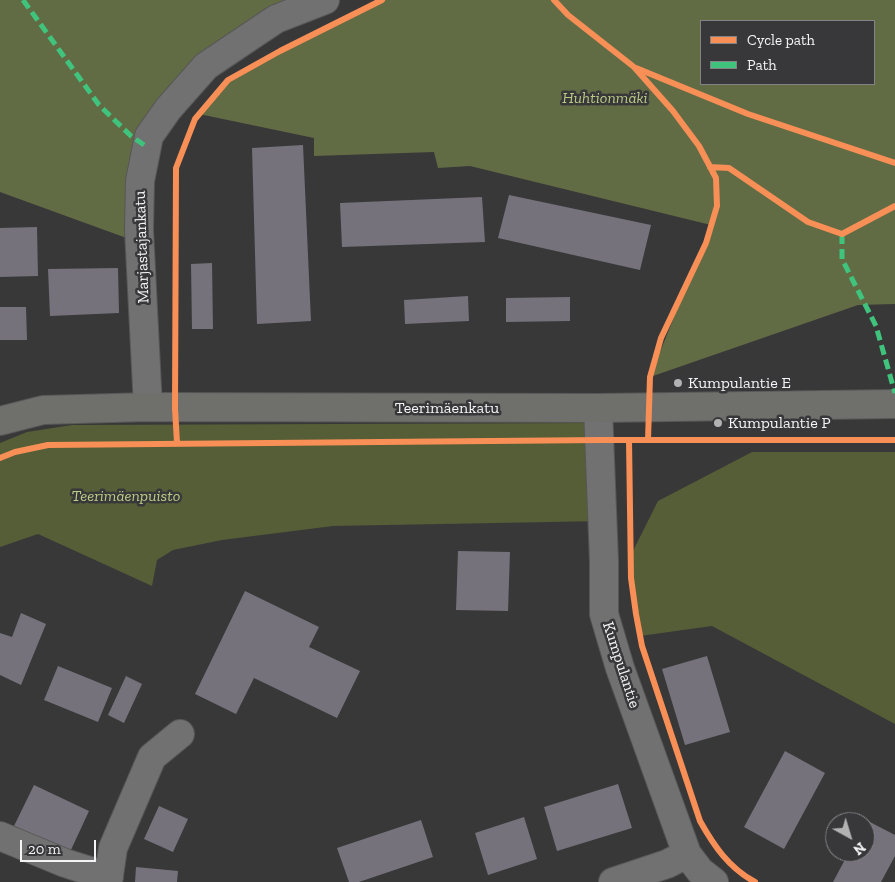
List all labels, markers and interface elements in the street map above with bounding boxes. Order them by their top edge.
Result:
legend [700,20,875,85]
text: Cycle path [747,31,815,49]
text: Path [747,56,777,74]
park label: Huhtionmäki [562,88,648,108]
street label: Marjastajankatu [130,190,154,304]
place label: Kumpulantie E [688,373,791,393]
marker: Kumpulantie E [672,377,684,389]
street label: Teerimäenkatu [395,398,499,418]
place label: Kumpulantie P [728,413,831,433]
marker: Kumpulantie P [712,417,724,429]
park label: Teerimäenpuisto [72,486,180,506]
street label: Kumpulantie [598,619,644,711]
north arrow [825,812,875,862]
scale bar [22,830,99,862]
text: N [850,838,869,858]
text: 20 m [28,840,61,858]

